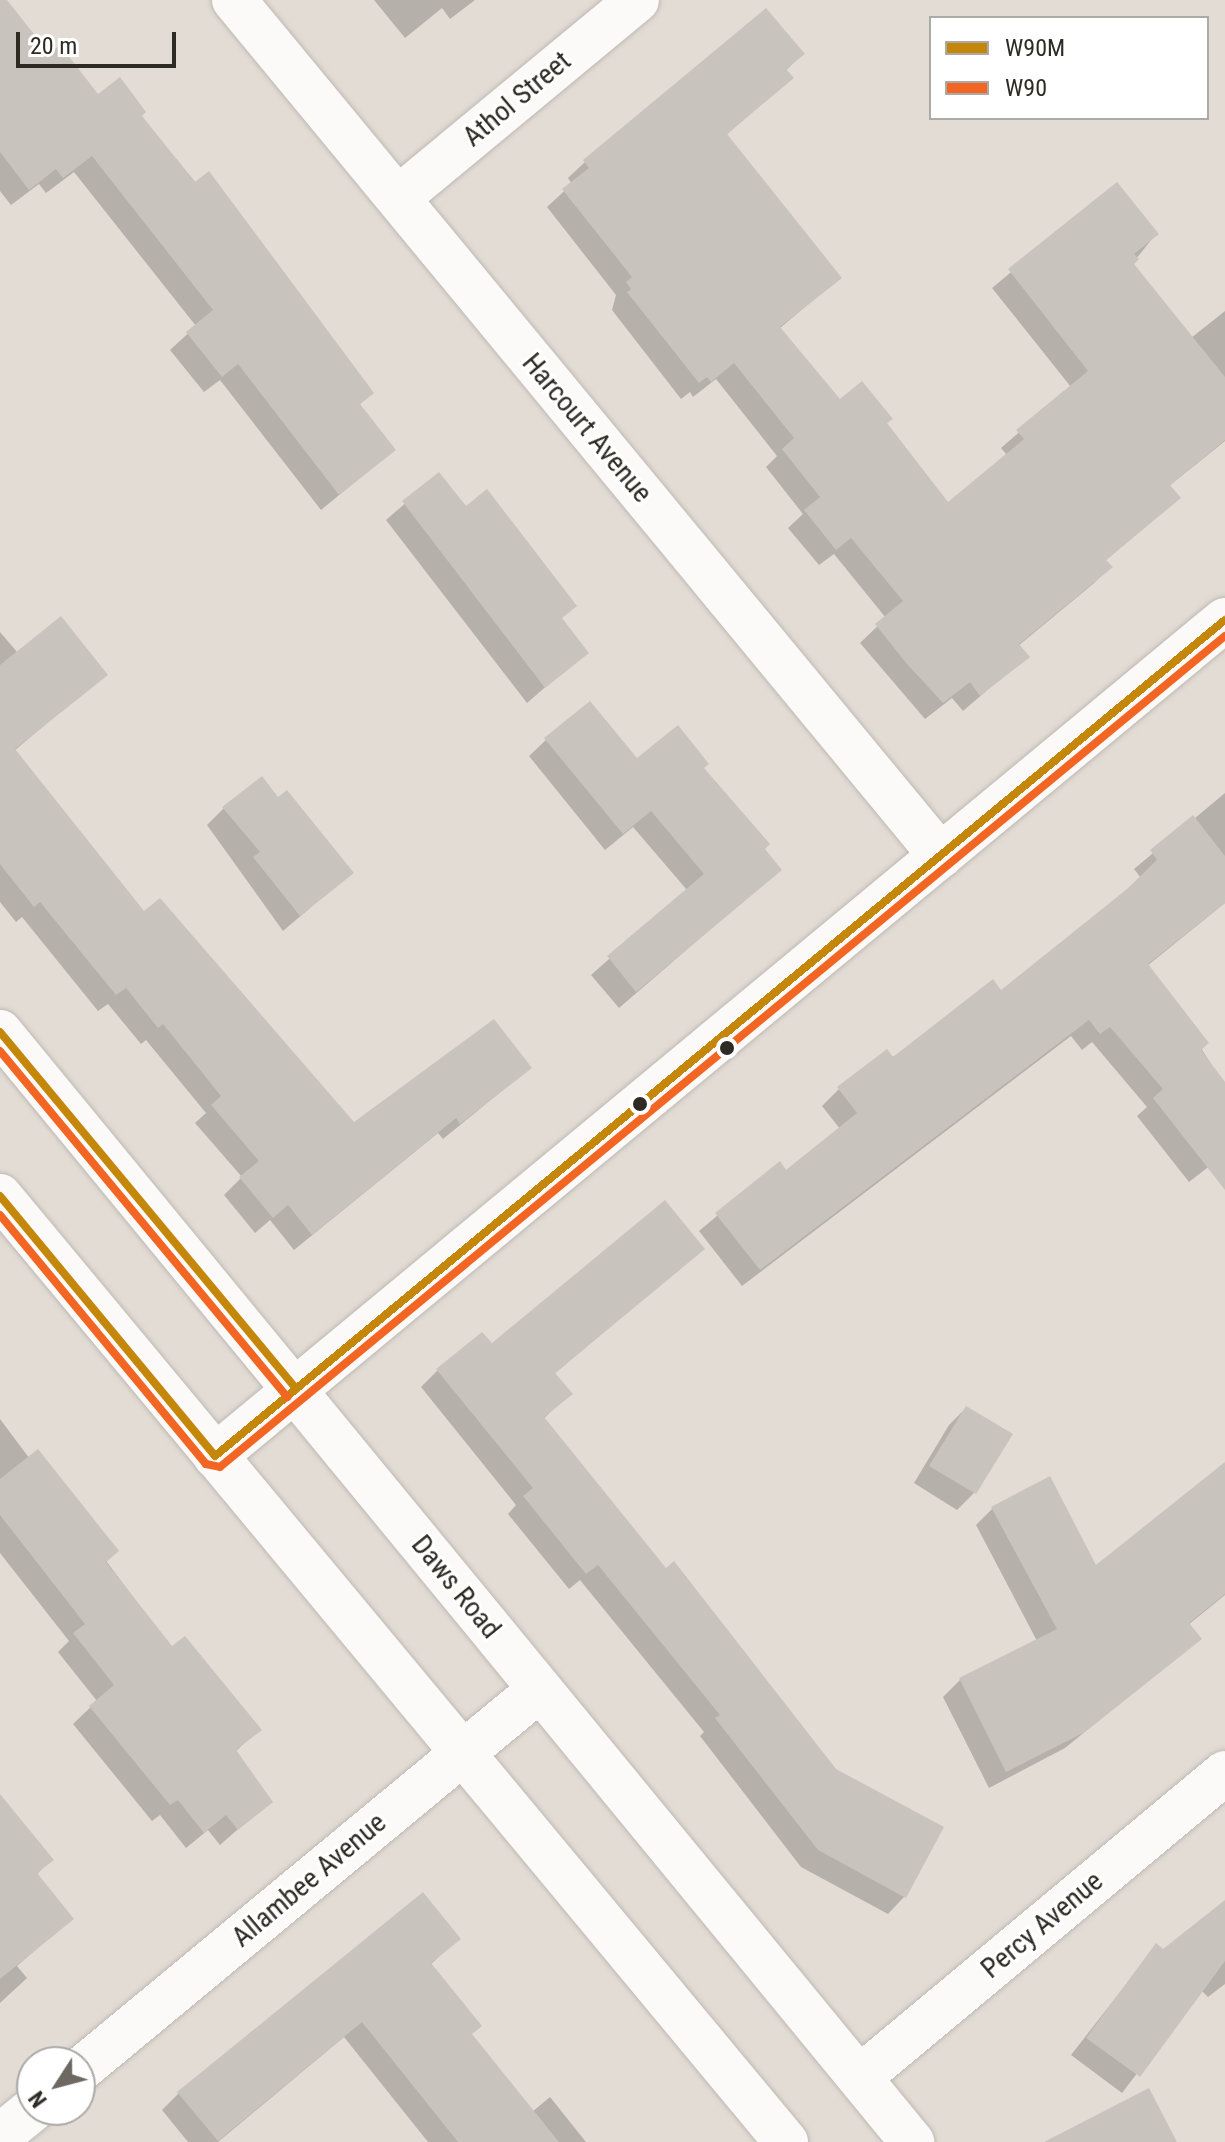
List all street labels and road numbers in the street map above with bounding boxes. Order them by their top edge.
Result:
street label: Athol Street [456,44,578,154]
street label: Harcourt Avenue [515,347,659,509]
street label: Daws Road [404,1529,508,1645]
street label: Allambee Avenue [225,1806,393,1954]
street label: Percy Avenue [974,1864,1110,1986]

